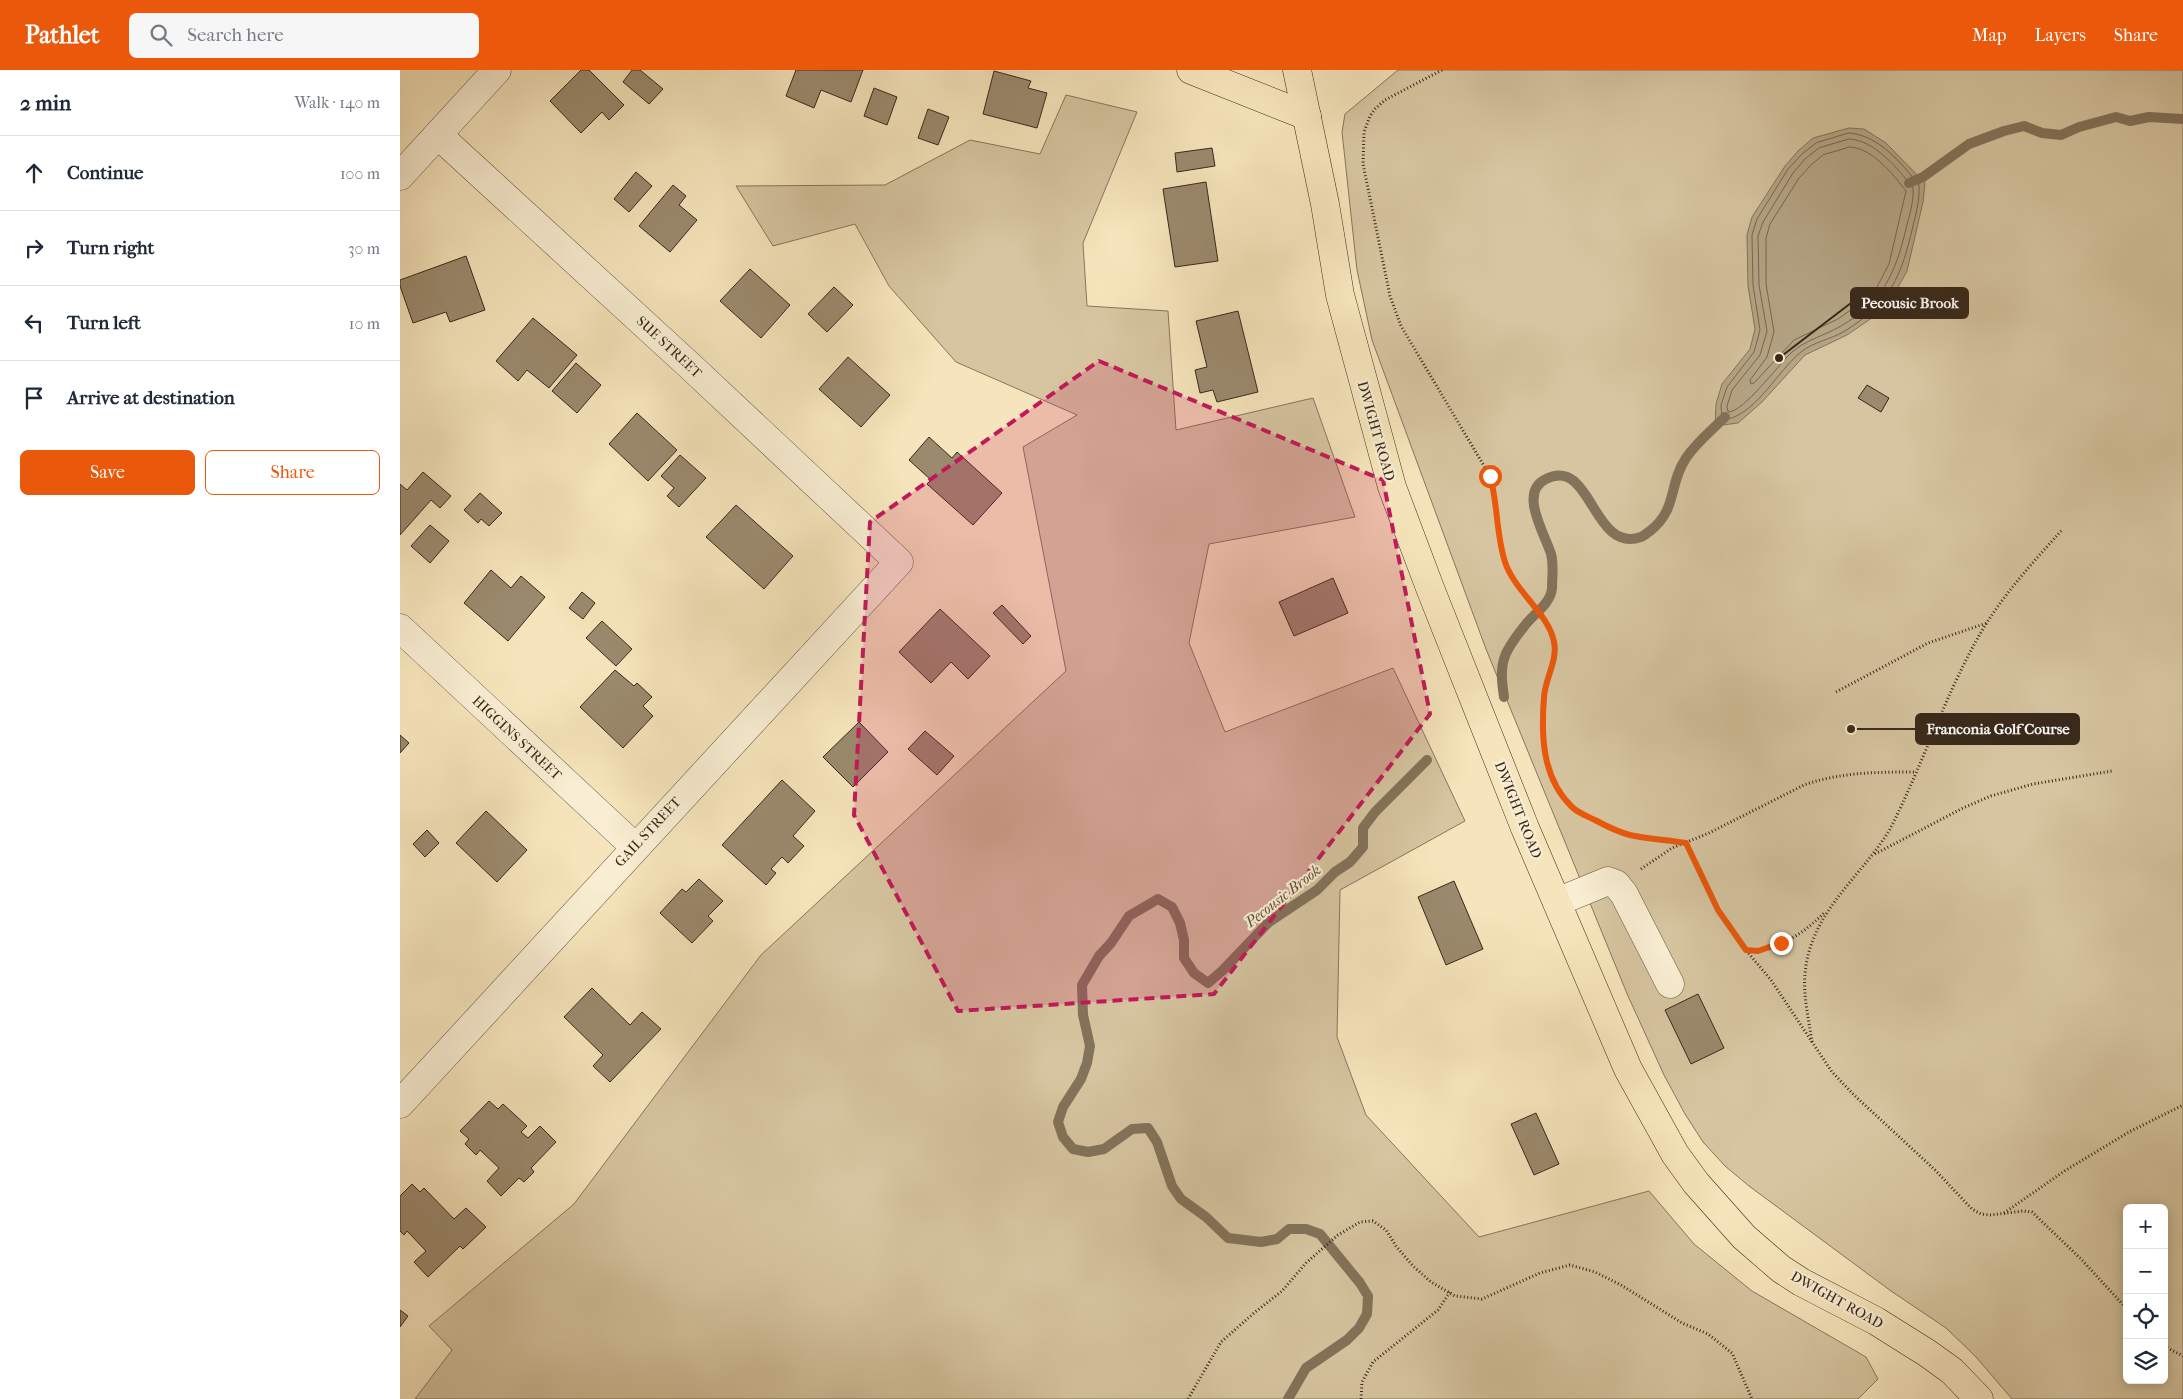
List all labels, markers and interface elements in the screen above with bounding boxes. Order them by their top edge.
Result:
search box [129,13,479,58]
text: Pathlet [25,21,99,49]
icon: search [147,21,175,49]
text: Search here [187,24,284,46]
text: Map [1972,25,2006,46]
text: Layers [2034,25,2086,46]
text: Share [2114,25,2158,46]
text: 2 min [20,91,71,115]
text: Walk · 140 m [295,93,380,112]
icon: ahead [20,159,48,187]
text: Continue [67,162,143,184]
text: 100 m [340,164,380,183]
icon: right [20,234,48,262]
text: Turn right [67,237,154,259]
text: 30 m [348,239,380,258]
callout: Pecousic Brook [1851,288,1968,318]
text: Pecousic Brook [1861,294,1960,312]
icon: left [20,309,48,337]
text: Turn left [67,312,141,334]
street label: SUE STREET [633,312,706,382]
text: 10 m [349,314,380,333]
street label: DWIGHT ROAD [1354,379,1398,483]
icon: arrive [20,384,48,412]
text: Arrive at destination [67,387,235,409]
button: Save [20,450,195,495]
button: Share [205,450,380,495]
route start [1479,465,1502,488]
street label: HIGGINS STREET [469,692,566,784]
callout: Franconia Golf Course [1916,714,2079,744]
text: Franconia Golf Course [1925,720,2070,738]
street label: DWIGHT ROAD [1491,759,1545,861]
street label: GAIL STREET [611,793,685,870]
water label: Pecousic Brook [1241,861,1325,932]
route end [1770,932,1793,955]
map controls [2123,1204,2168,1384]
button: + [2123,1204,2168,1249]
button: − [2123,1249,2168,1294]
street label: DWIGHT ROAD [1788,1268,1887,1333]
button: locate [2123,1294,2168,1339]
button: layers [2123,1339,2168,1384]

